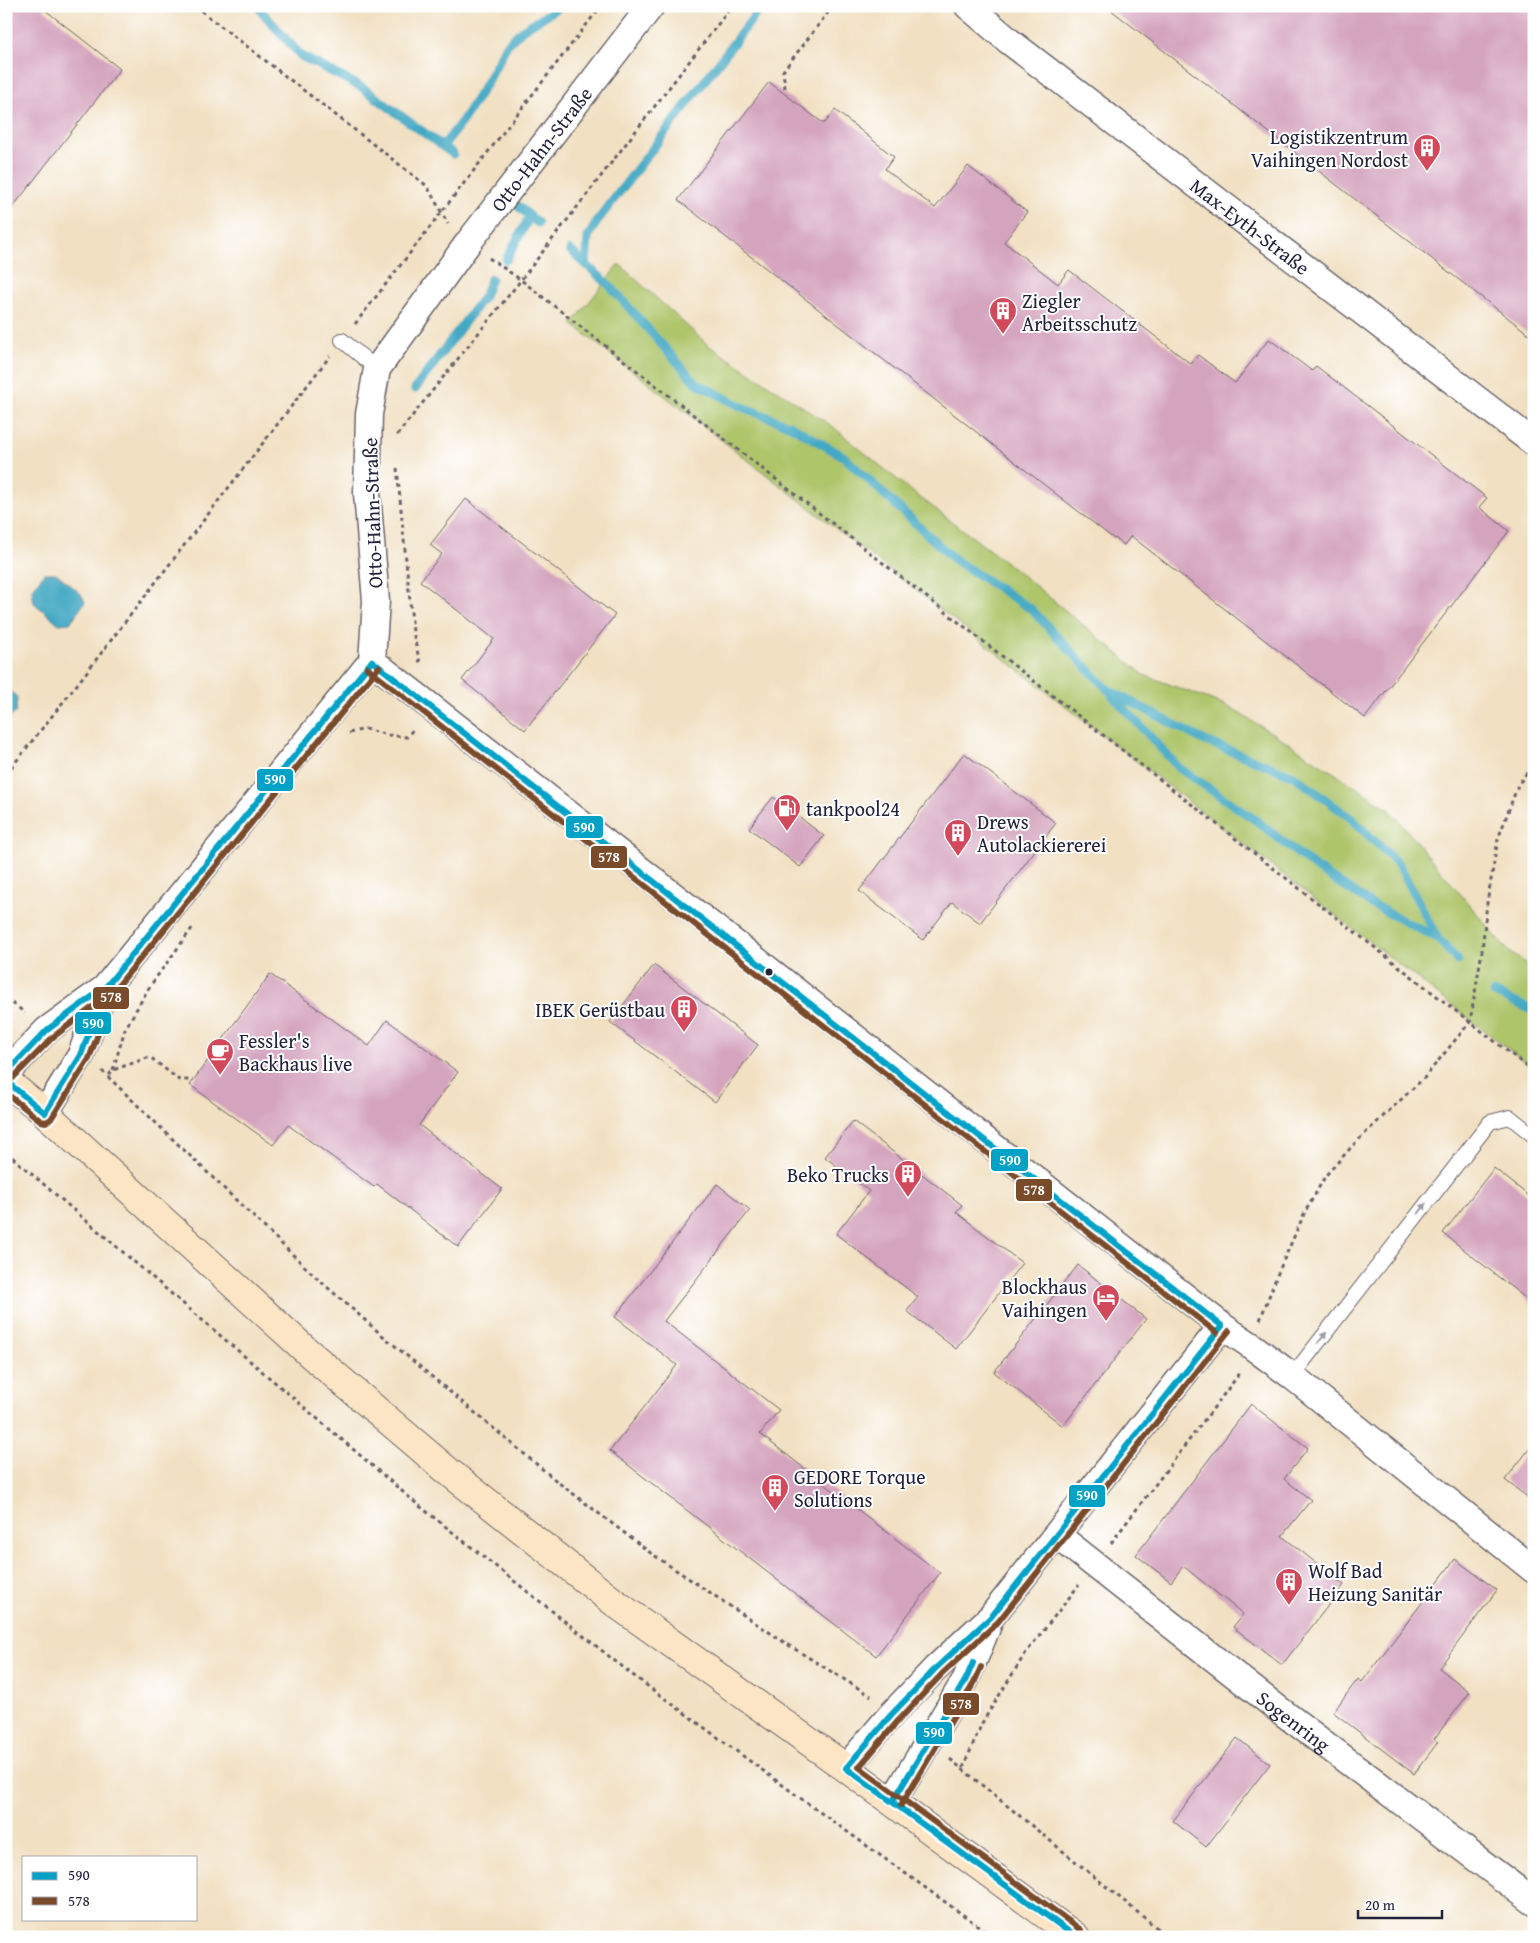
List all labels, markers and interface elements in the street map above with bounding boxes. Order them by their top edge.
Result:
street label: Otto-Hahn-Straße [483,80,598,217]
place label: Logistikzentrum Vaihingen Nordost [1251,122,1409,174]
building icon: Logistikzentrum Vaihingen Nordost [1412,133,1442,172]
street label: Max-Eyth-Straße [1185,171,1316,281]
place label: Ziegler Arbeitsschutz [1022,286,1137,338]
building icon: Ziegler Arbeitsschutz [988,296,1018,335]
street label: Otto-Hahn-Straße [355,437,389,589]
line badge: 590 [256,768,294,792]
text: 590 [264,769,286,789]
fuel station icon: tankpool24 [772,793,802,832]
place label: tankpool24 [806,794,900,823]
place label: Drews Autolackiererei [977,807,1107,859]
line badge: 590 [565,815,604,839]
text: 590 [573,817,595,837]
building icon: Drews Autolackiererei [943,818,973,857]
line badge: 578 [590,845,628,869]
text: 578 [598,847,620,867]
unlabelled marker [764,967,774,977]
line badge: 578 [92,986,130,1010]
text: 578 [100,987,122,1007]
building icon: IBEK Gerüstbau [669,994,699,1033]
place label: IBEK Gerüstbau [535,995,665,1024]
line badge: 590 [74,1011,112,1035]
text: 590 [82,1013,104,1033]
place label: Fessler's Backhaus live [239,1026,352,1078]
cafe icon: Fessler's Backhaus live [205,1037,235,1076]
line badge: 590 [990,1148,1029,1172]
text: 590 [999,1150,1021,1170]
building icon: Beko Trucks [893,1159,923,1198]
place label: Beko Trucks [787,1160,889,1189]
line badge: 578 [1015,1178,1053,1202]
text: 578 [1023,1180,1045,1200]
one-way arrow [1416,1203,1427,1216]
place label: Blockhaus Vaihingen [1001,1272,1087,1324]
hotel icon: Blockhaus Vaihingen [1091,1283,1121,1322]
one-way arrow [1317,1331,1327,1345]
place label: GEDORE Torque Solutions [794,1462,926,1514]
building icon: GEDORE Torque Solutions [760,1473,790,1512]
line badge: 590 [1068,1484,1106,1508]
text: 590 [1076,1485,1098,1505]
place label: Wolf Bad Heizung Sanitär [1308,1556,1442,1608]
building icon: Wolf Bad Heizung Sanitär [1274,1567,1304,1606]
street label: Sogenring [1251,1683,1337,1758]
line badge: 578 [942,1692,980,1716]
text: 578 [950,1694,972,1714]
line badge: 590 [915,1721,953,1745]
text: 590 [923,1722,945,1742]
legend [22,1856,198,1920]
text: 590 [68,1864,90,1885]
scale bar [1358,1888,1441,1920]
text: 578 [68,1890,90,1911]
text: 20 m [1365,1894,1396,1915]

